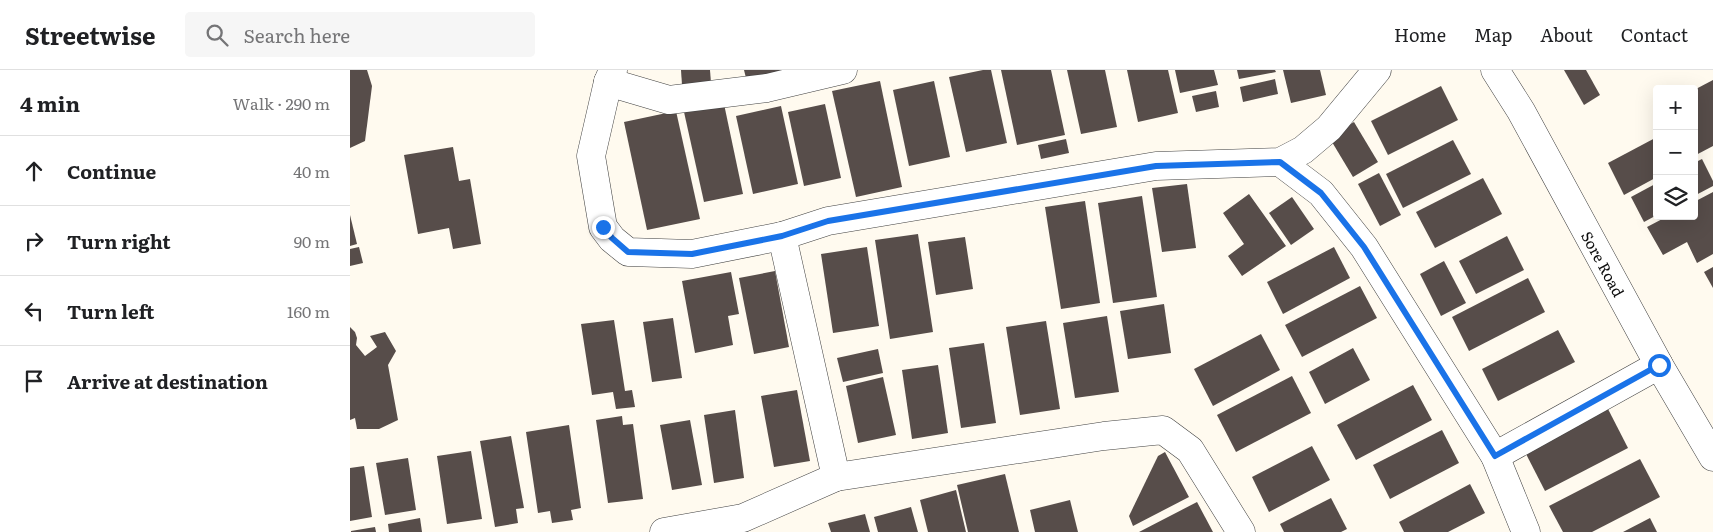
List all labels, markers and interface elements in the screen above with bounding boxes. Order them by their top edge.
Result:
search box [185,12,535,57]
text: Streetwise [25,17,155,52]
icon: search [203,21,231,49]
text: Search here [243,21,350,49]
text: Home [1394,21,1446,48]
text: Map [1474,21,1512,48]
text: About [1540,21,1593,48]
text: Contact [1621,21,1688,48]
map controls [1653,85,1698,220]
button: + [1653,85,1698,130]
text: 4 min [20,87,80,118]
text: Walk · 290 m [233,91,330,115]
button: − [1653,130,1698,175]
icon: ahead [20,157,48,185]
text: Continue [67,157,156,185]
text: 40 m [293,159,330,183]
button: layers [1653,175,1698,220]
route end [592,216,615,239]
street label: Sore Road [1577,226,1631,300]
icon: right [20,227,48,255]
text: Turn right [67,227,171,255]
text: 90 m [294,229,330,253]
icon: left [20,297,48,325]
text: Turn left [67,297,154,325]
text: 160 m [287,299,330,323]
route start [1648,354,1671,377]
icon: arrive [20,367,48,395]
text: Arrive at destination [67,367,268,395]

